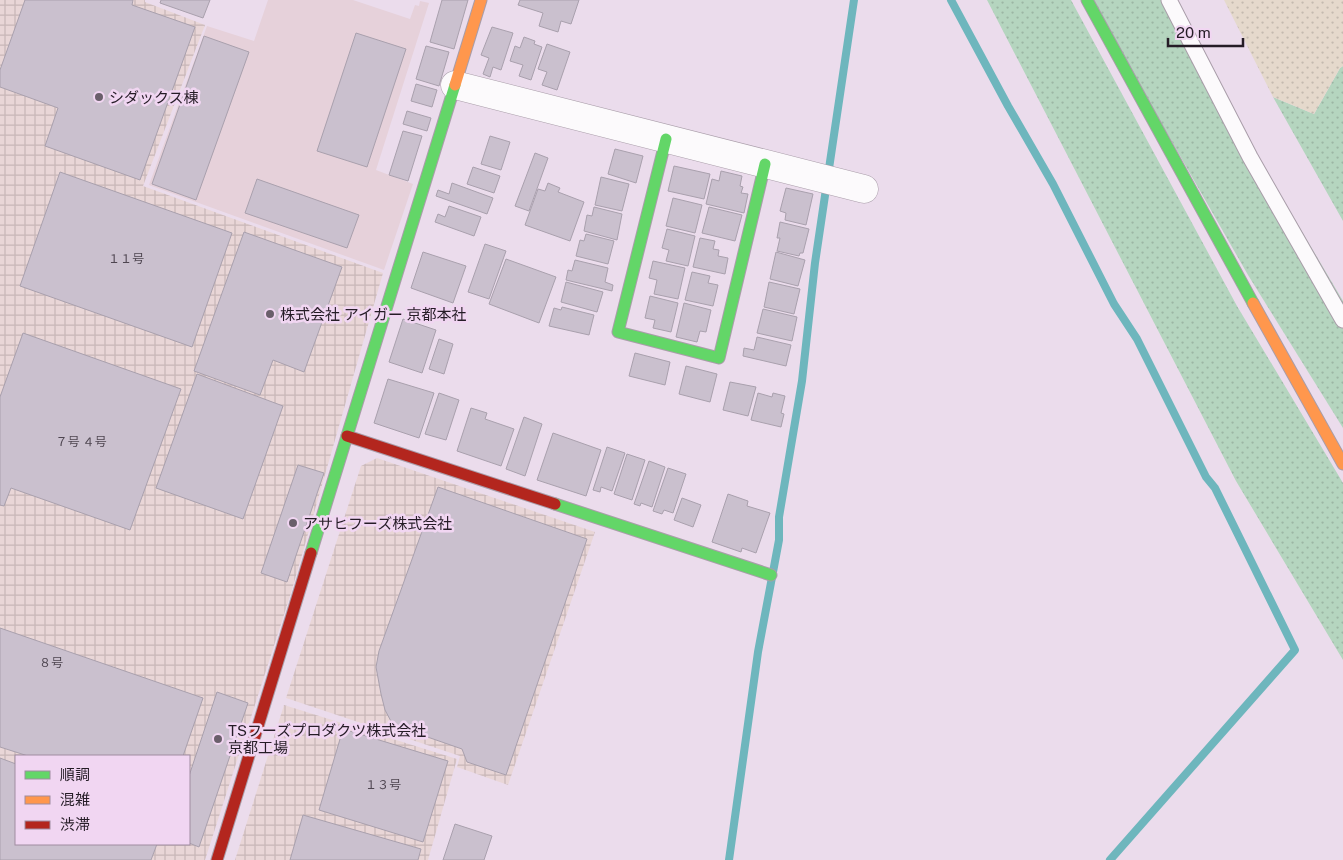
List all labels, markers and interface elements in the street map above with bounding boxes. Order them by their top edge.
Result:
scale bar [1168,15,1243,47]
text: 20 m [1176,24,1211,41]
place label: シダックス棟 [109,89,199,106]
marker: シダックス棟 [93,91,105,103]
house number: １１号 [108,252,144,266]
place label: 株式会社 アイガー 京都本社 [280,306,467,323]
marker: 株式会社 アイガー 京都本社 [264,308,276,320]
house number: ７号 ４号 [56,435,106,449]
place label: アサヒフーズ株式会社 [303,515,452,532]
marker: アサヒフーズ株式会社 [287,517,299,529]
house number: ８号 [39,656,63,670]
place label: TSフーズプロダクツ株式会社 京都工場 [228,722,426,756]
marker: TSフーズプロダクツ株式会社 京都工場 [212,733,224,745]
legend [15,755,190,845]
text: 順調 [60,766,90,783]
house number: １３号 [365,778,401,792]
text: 混雑 [60,791,90,808]
text: 渋滞 [60,816,90,833]

